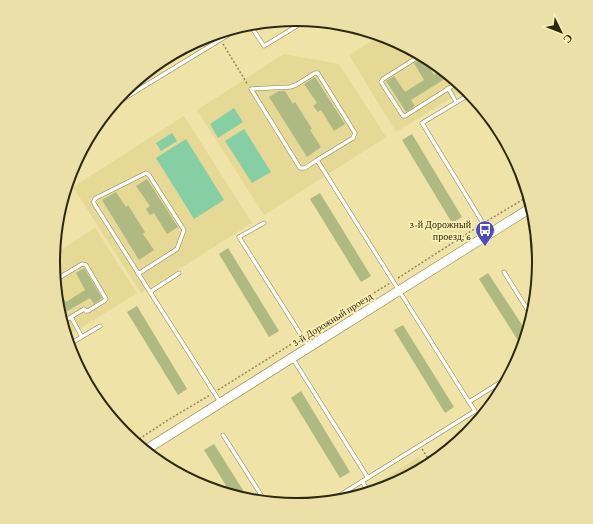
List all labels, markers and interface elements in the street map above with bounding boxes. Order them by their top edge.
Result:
north arrow [541,12,581,52]
text: С [561,32,575,46]
place label: 3-й Дорожный проезд, 6 [409,219,472,242]
bus stop icon: 3-й Дорожный проезд, 6 [474,219,496,247]
street label: 3-й Дорожный проезд [290,290,374,349]

